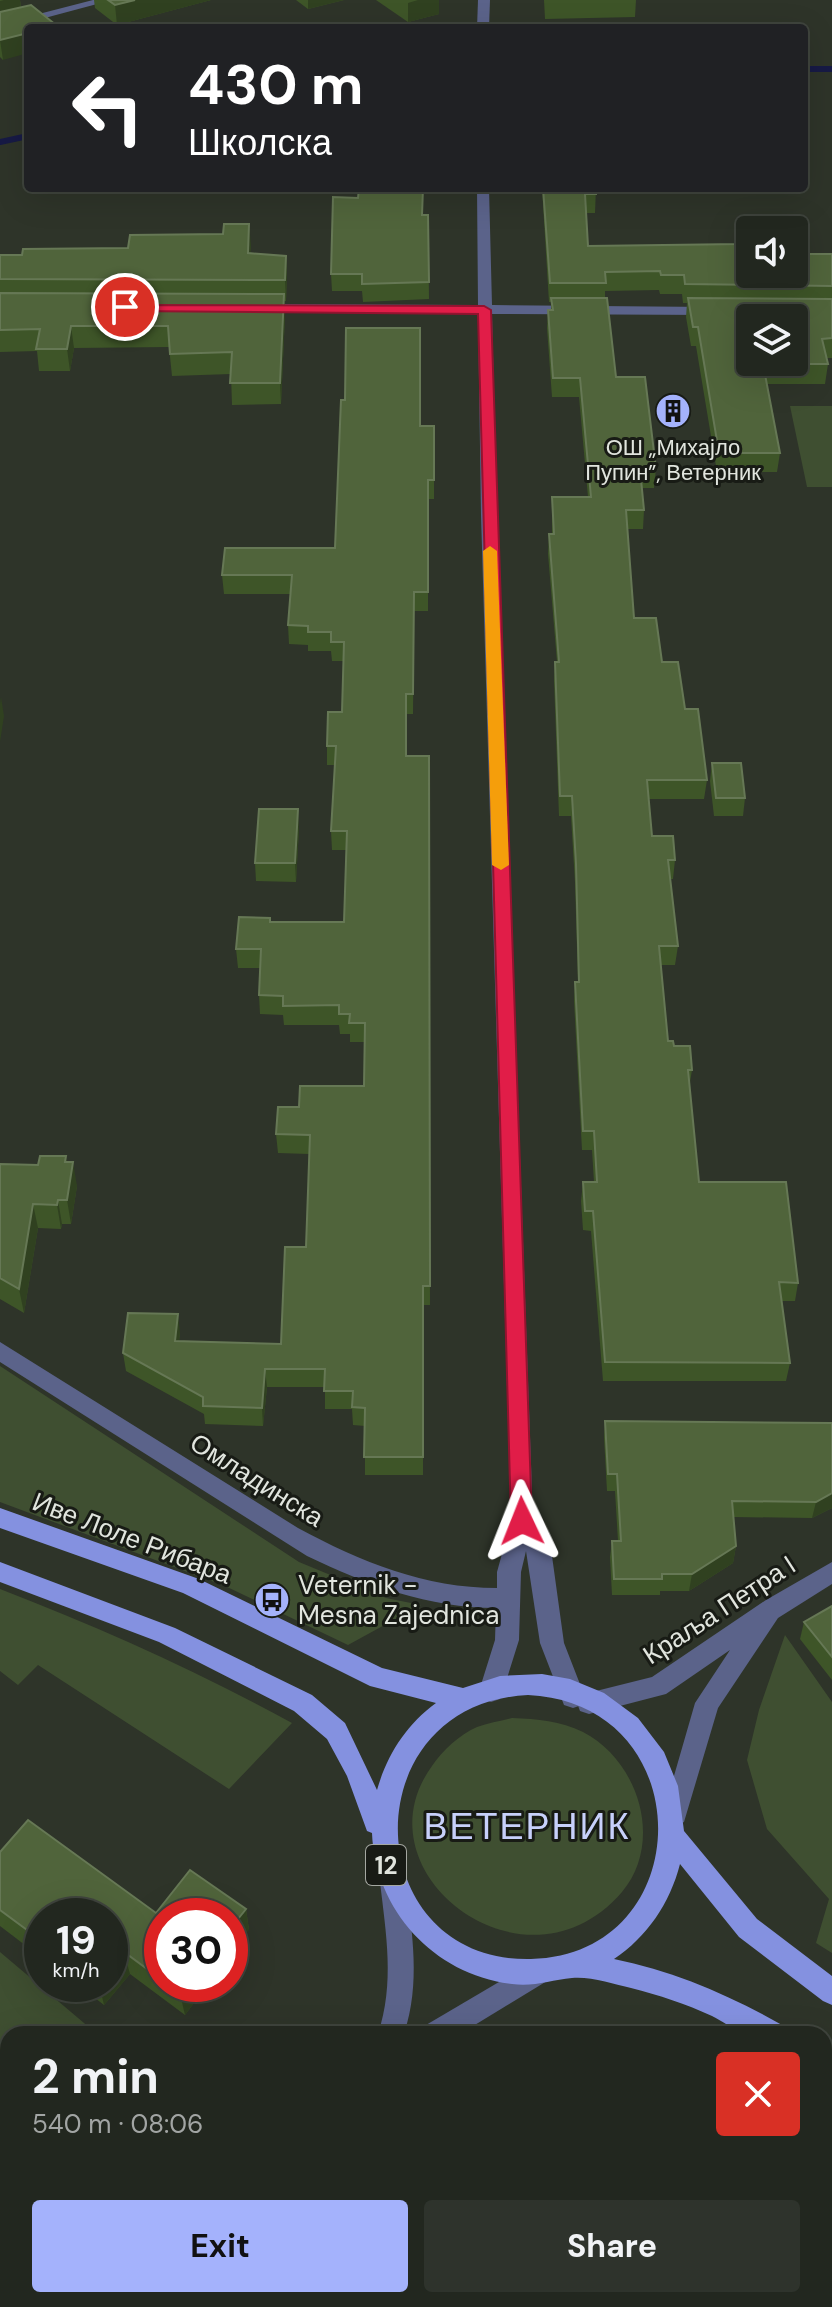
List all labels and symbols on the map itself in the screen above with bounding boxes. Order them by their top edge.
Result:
pin [91,273,159,341]
building icon: ОШ „Михајло Пупин”, Ветерник [654,392,692,430]
place label: ОШ „Михајло Пупин”, Ветерник [585,433,761,487]
street label: Омладинска [184,1426,331,1535]
position arrow [480,1479,564,1563]
street label: Иве Лоле Рибара [28,1484,237,1592]
street label: Краља Петра I [636,1548,802,1672]
place label: Veternik - Mesna Zajednica [298,1568,499,1632]
bus stop icon: Veternik - Mesna Zajednica [253,1581,291,1619]
district label: ВЕТЕРНИК [424,1803,630,1850]
road number: 12 [366,1845,406,1885]
speed limit sign: 30 [144,1898,248,2002]

